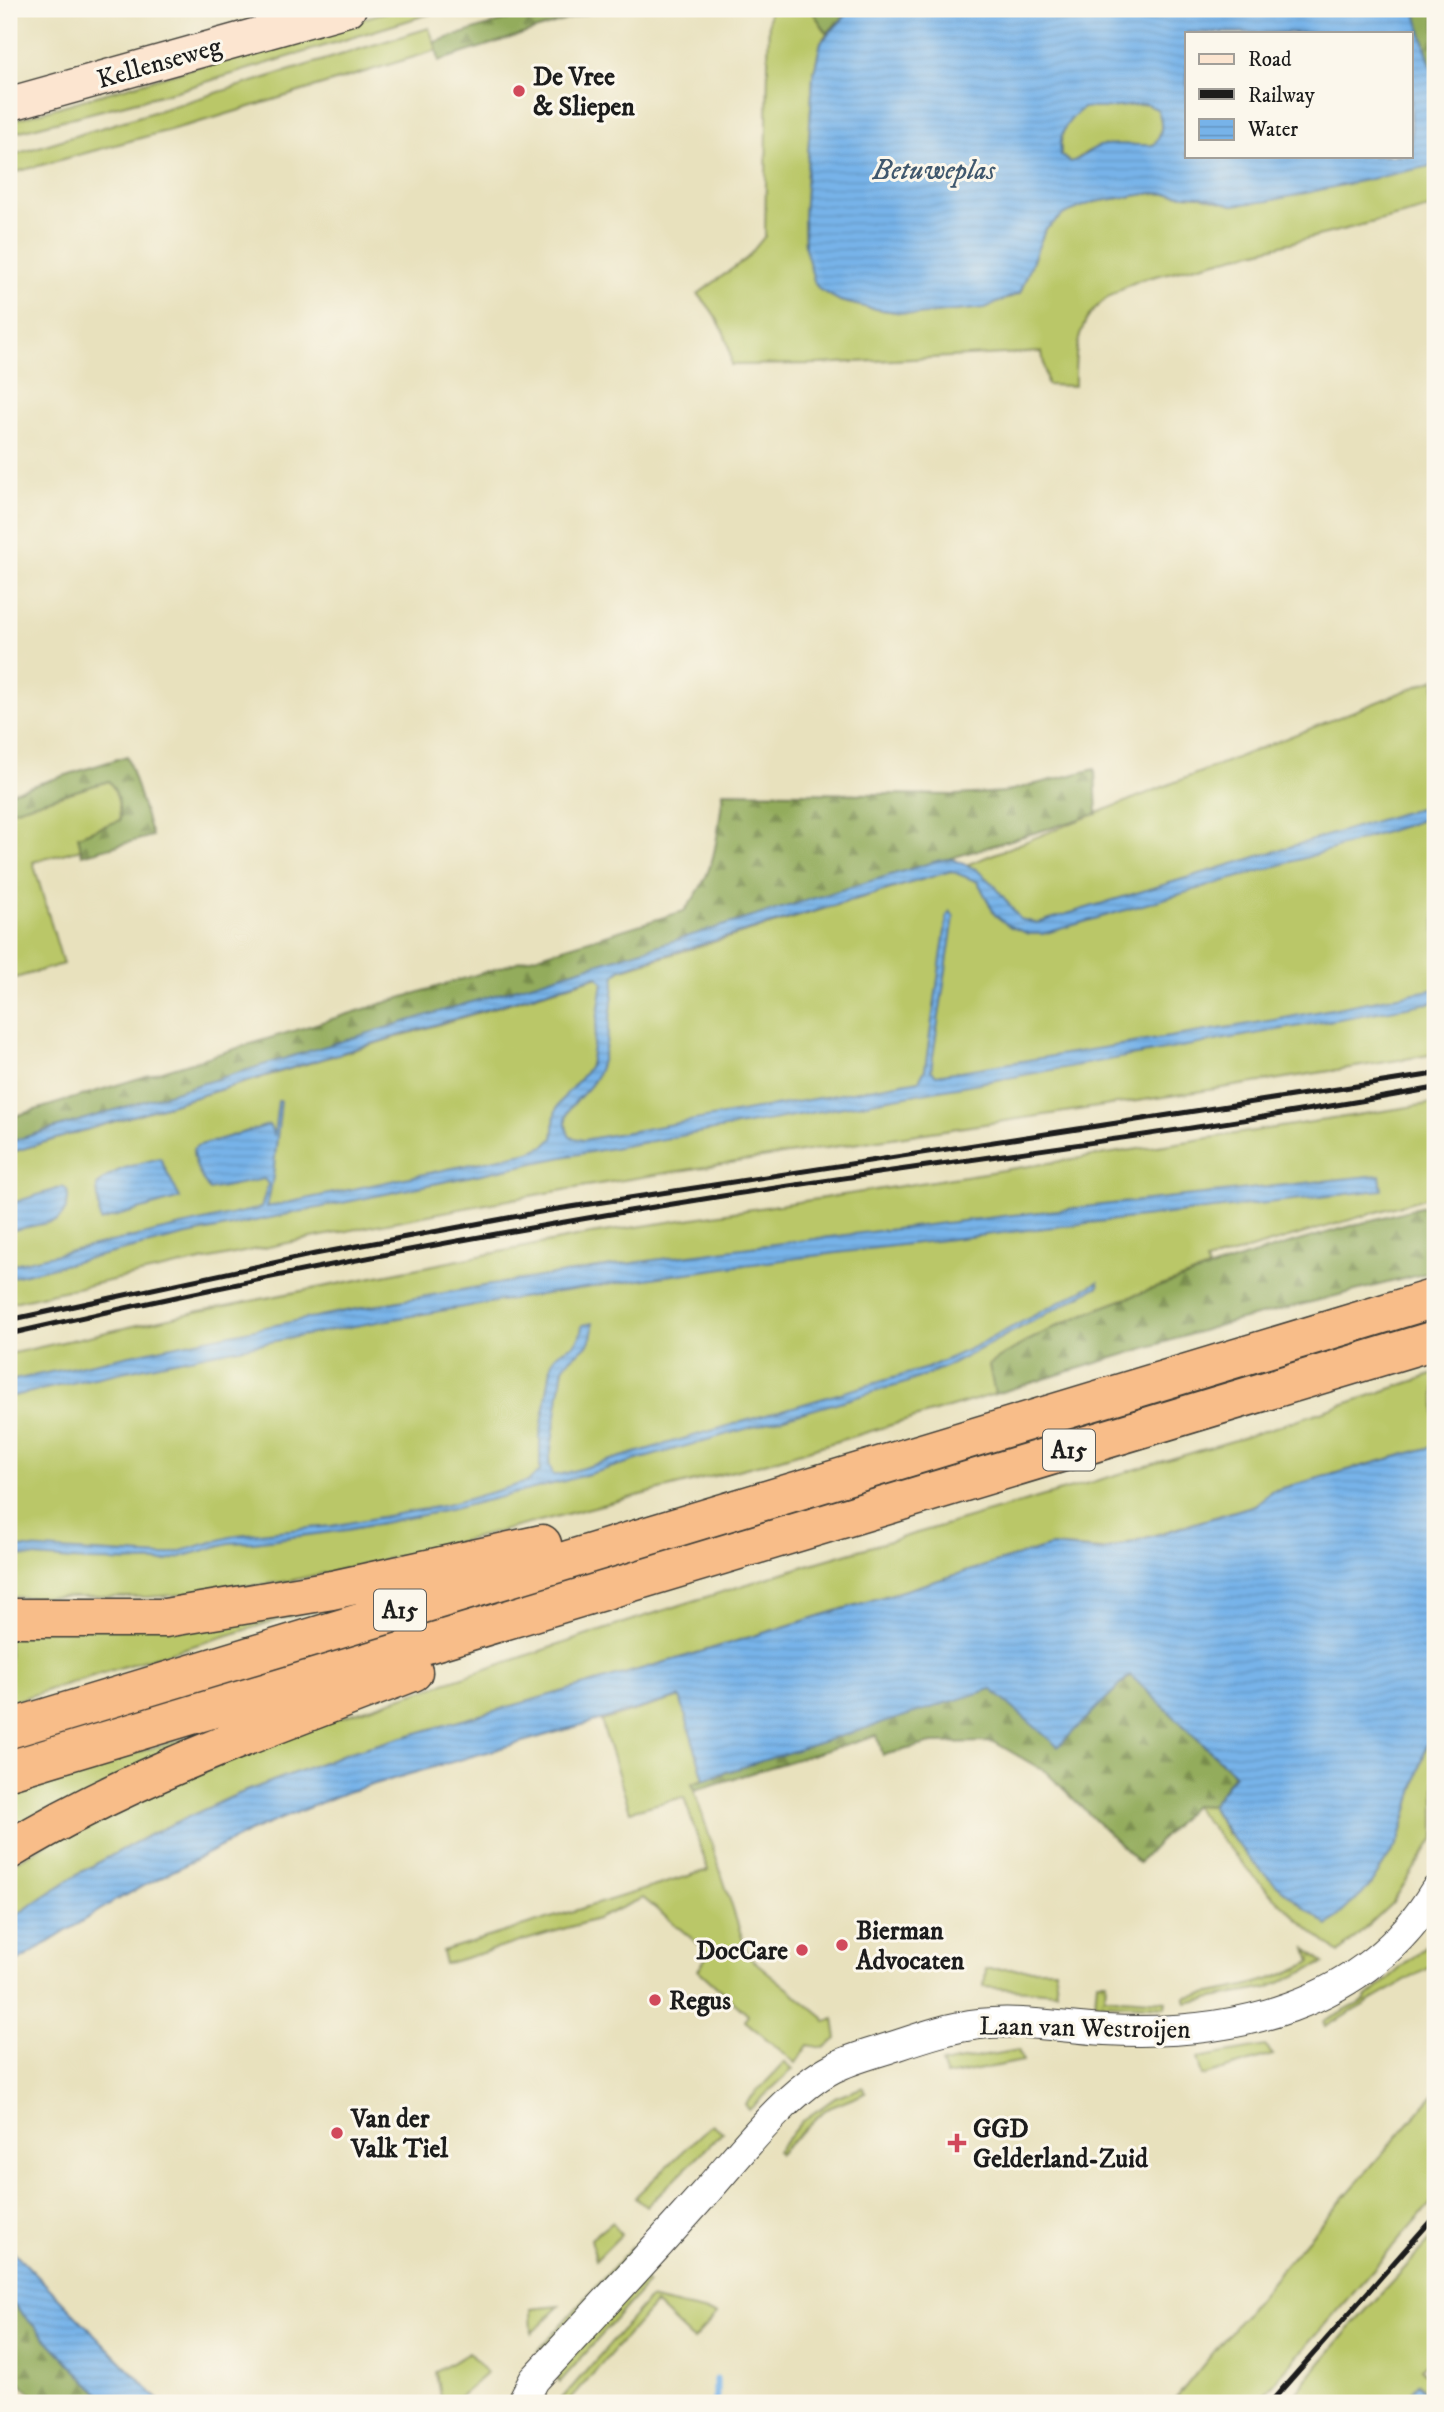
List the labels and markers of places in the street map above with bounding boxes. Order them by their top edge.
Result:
place label: De Vree & Sliepen [533,61,635,124]
marker: De Vree & Sliepen [511,83,527,99]
place label: Bierman Advocaten [855,1915,965,1978]
place label: DocCare [696,1935,788,1968]
marker: Bierman Advocaten [834,1937,850,1953]
marker: DocCare [794,1942,810,1958]
place label: Regus [669,1985,731,2018]
marker: Regus [647,1992,663,2008]
place label: Van der Valk Tiel [350,2103,449,2166]
place label: GGD Gelderland-Zuid [973,2113,1149,2176]
marker: Van der Valk Tiel [329,2125,345,2141]
marker: GGD Gelderland-Zuid [947,2133,967,2153]

